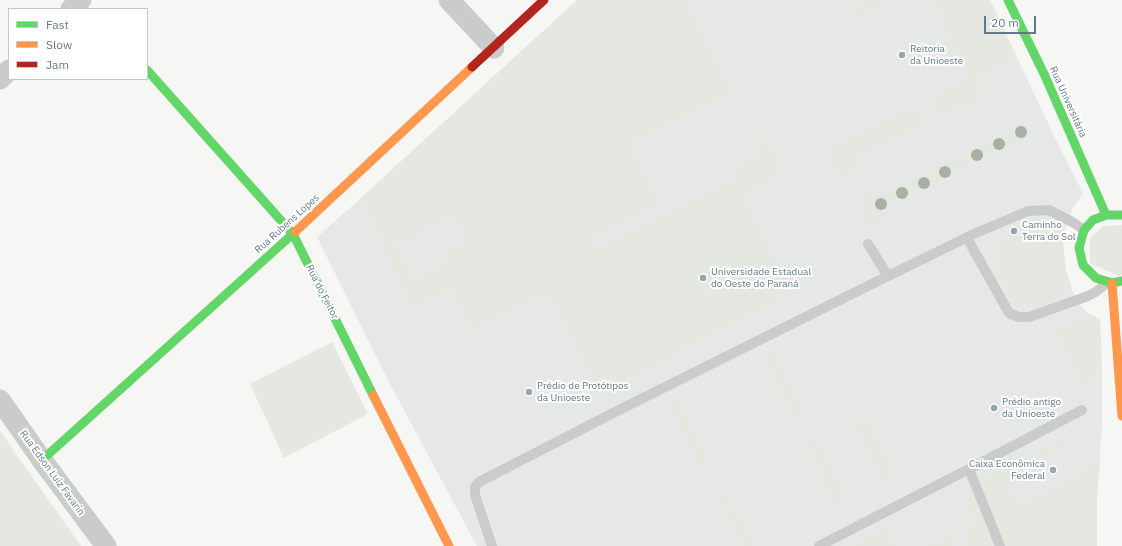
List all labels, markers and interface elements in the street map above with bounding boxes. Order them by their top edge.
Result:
legend [8,8,148,80]
scale bar [986,8,1038,34]
text: 20 m [991,15,1019,30]
text: Fast [46,17,69,32]
text: Slow [46,37,72,52]
place label: Reitoria da Unioeste [910,43,963,66]
marker: Reitoria da Unioeste [897,50,907,60]
text: Jam [46,57,69,72]
street label: Rua Universitária [1047,65,1089,139]
street label: Rua Rubens Lopes [252,192,322,256]
place label: Caminho Terra do Sol [1022,219,1075,242]
marker: Caminho Terra do Sol [1009,226,1019,236]
street label: Rua do Feitor [303,263,341,321]
place label: Universidade Estadual do Oeste do Paraná [711,266,811,290]
marker: Universidade Estadual do Oeste do Paraná [698,273,708,283]
place label: Prédio de Protótipos da Unioeste [537,380,629,404]
marker: Prédio de Protótipos da Unioeste [524,387,534,397]
place label: Prédio antigo da Unioeste [1002,396,1061,420]
marker: Prédio antigo da Unioeste [989,403,999,413]
street label: Rua Edson Luiz Favarin [17,428,87,518]
place label: Caixa Econômica Federal [969,458,1045,482]
marker: Caixa Econômica Federal [1048,465,1058,475]

